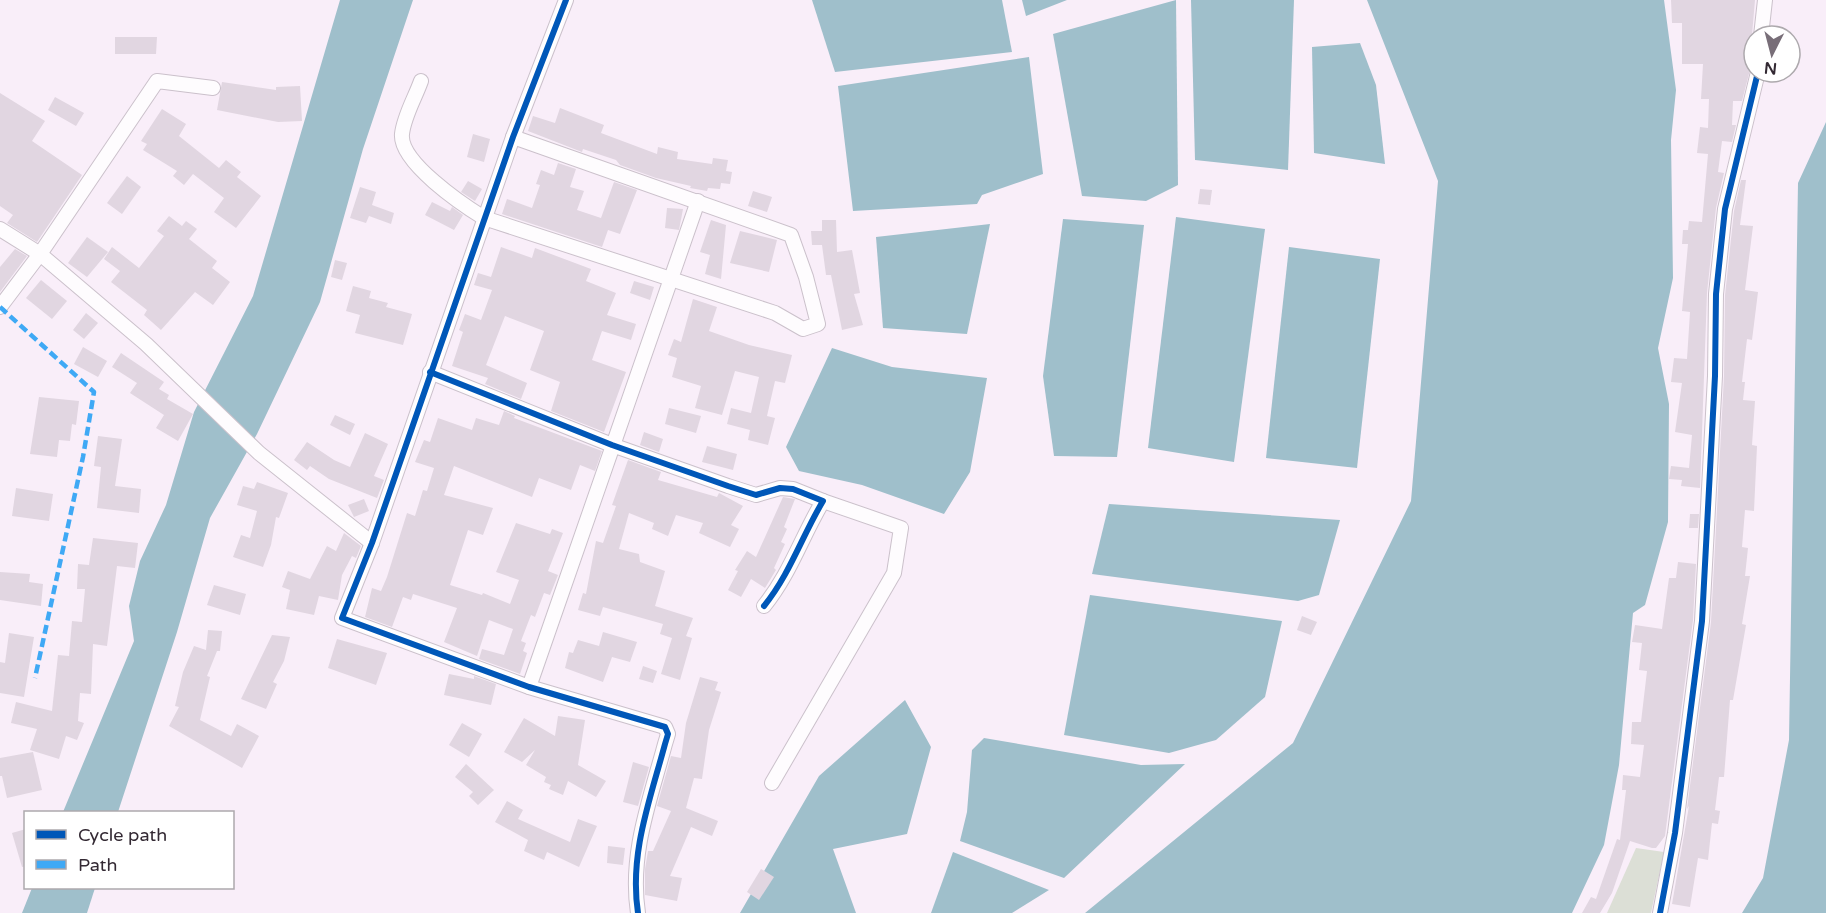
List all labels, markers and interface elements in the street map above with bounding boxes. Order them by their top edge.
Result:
north arrow [1742,24,1802,84]
text: N [1763,57,1778,79]
legend [24,811,234,889]
text: Cycle path [78,824,167,846]
text: Path [78,854,117,876]

